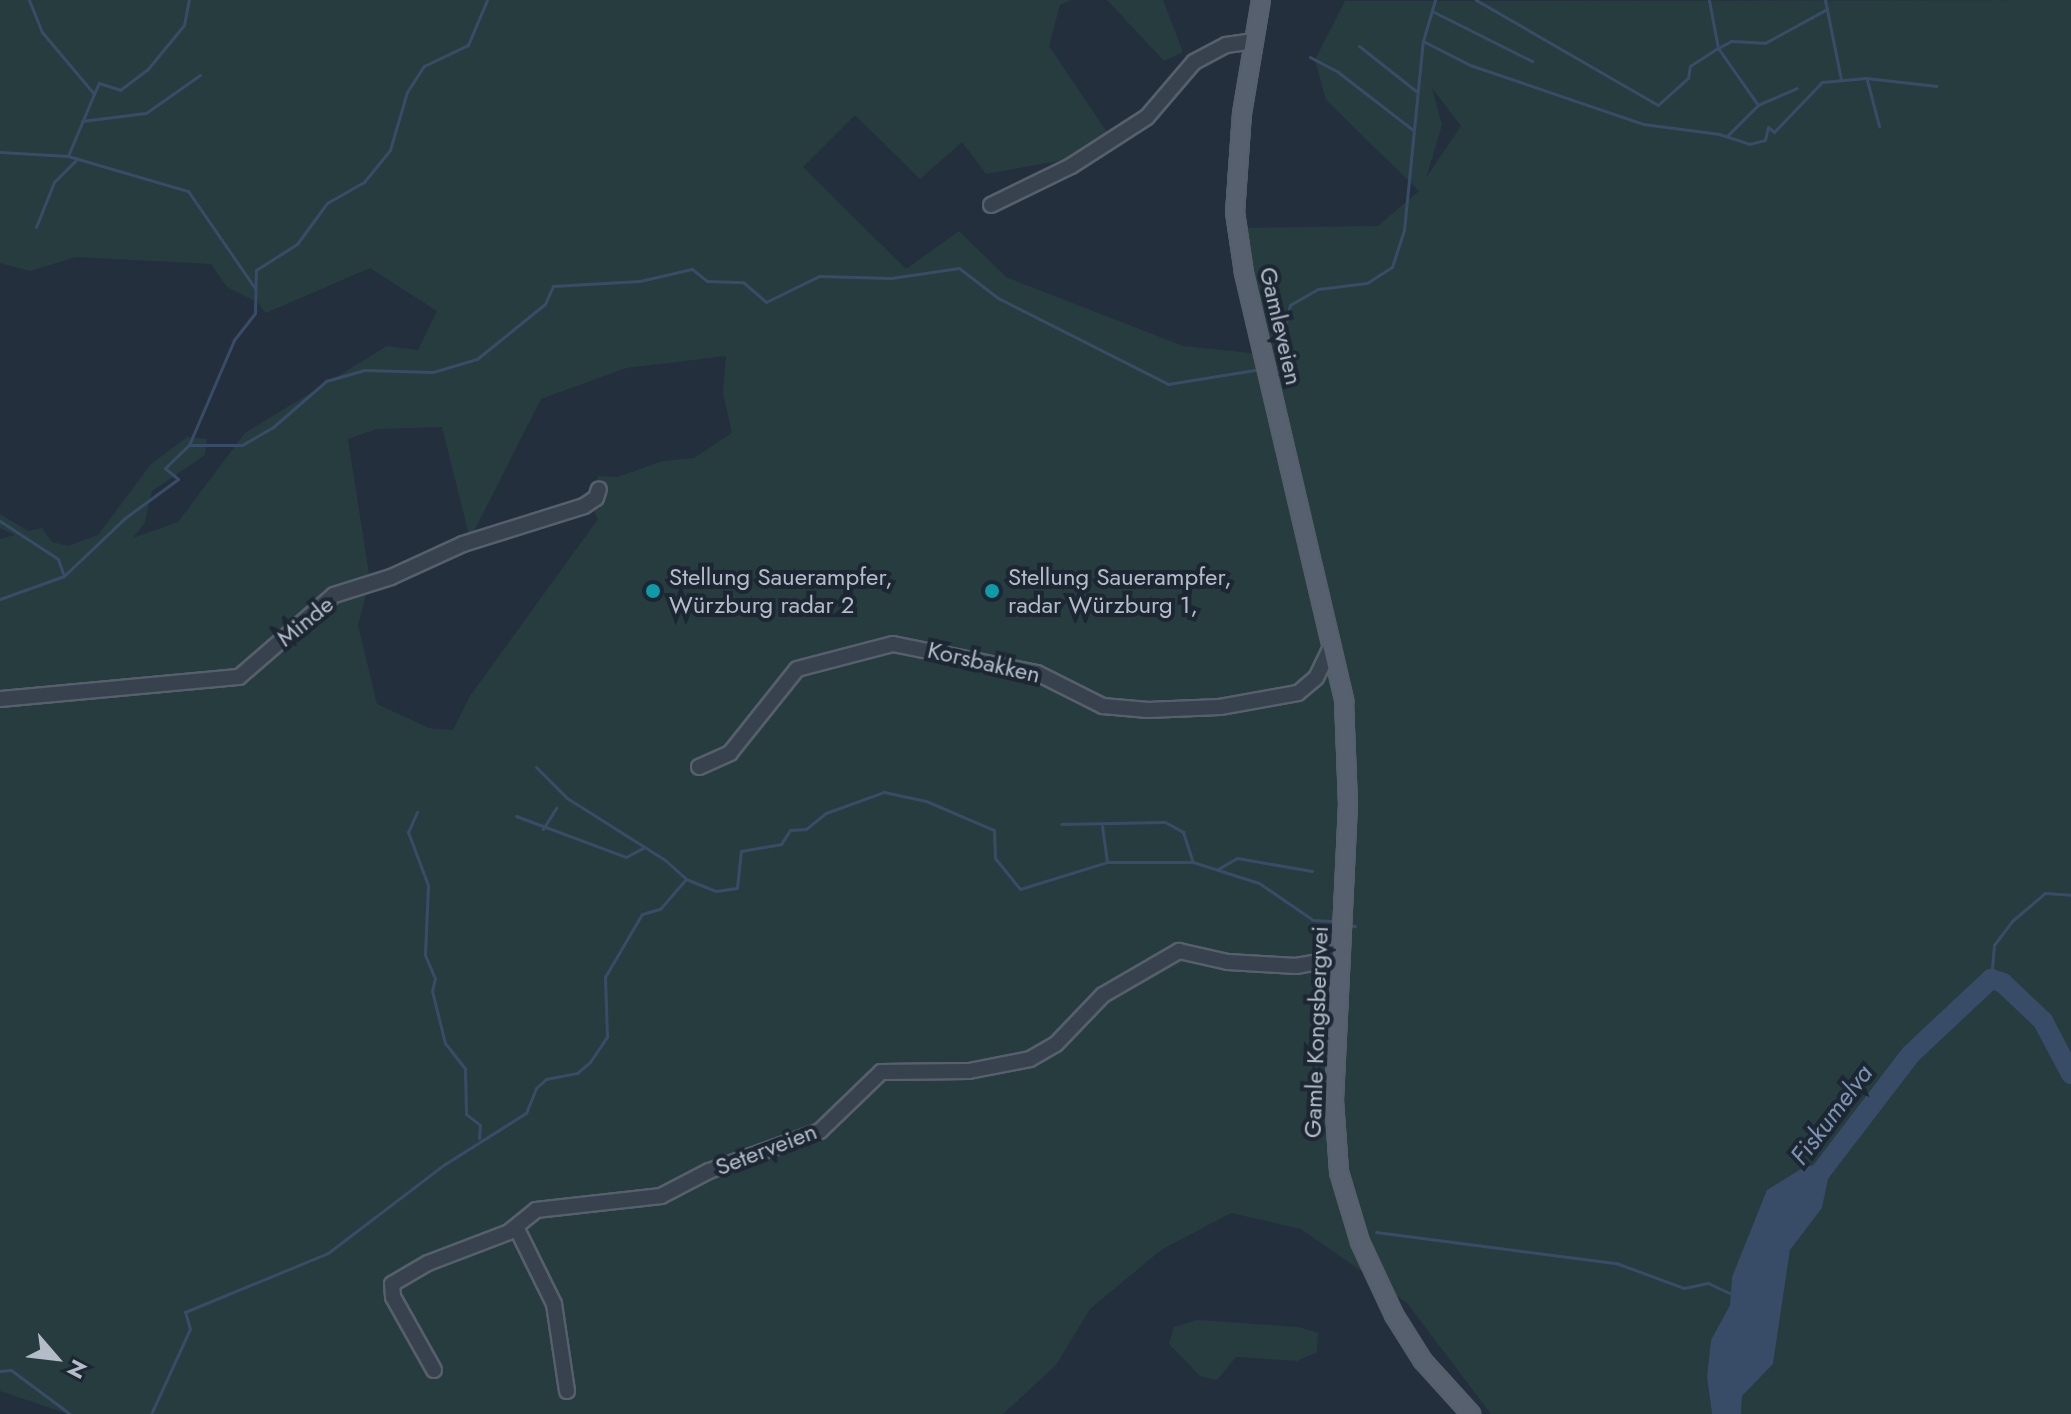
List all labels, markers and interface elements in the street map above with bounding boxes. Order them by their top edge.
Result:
street label: Gamleveien [1253,264,1309,388]
place label: Stellung Sauerampfer, Würzburg radar 2 [669,563,893,619]
place label: Stellung Sauerampfer, radar Würzburg 1, [1008,563,1232,619]
marker: Stellung Sauerampfer, Würzburg radar 2 [644,582,662,600]
marker: Stellung Sauerampfer, radar Würzburg 1, [983,582,1001,600]
street label: Minde [271,590,339,652]
street label: Korsbakken [925,635,1043,689]
street label: Gamle Kongsbergvei [1298,925,1334,1139]
water label: Fiskumelva [1784,1059,1880,1171]
street label: Seterveien [711,1117,821,1181]
north arrow [16,1318,96,1398]
text: N [59,1354,95,1384]

